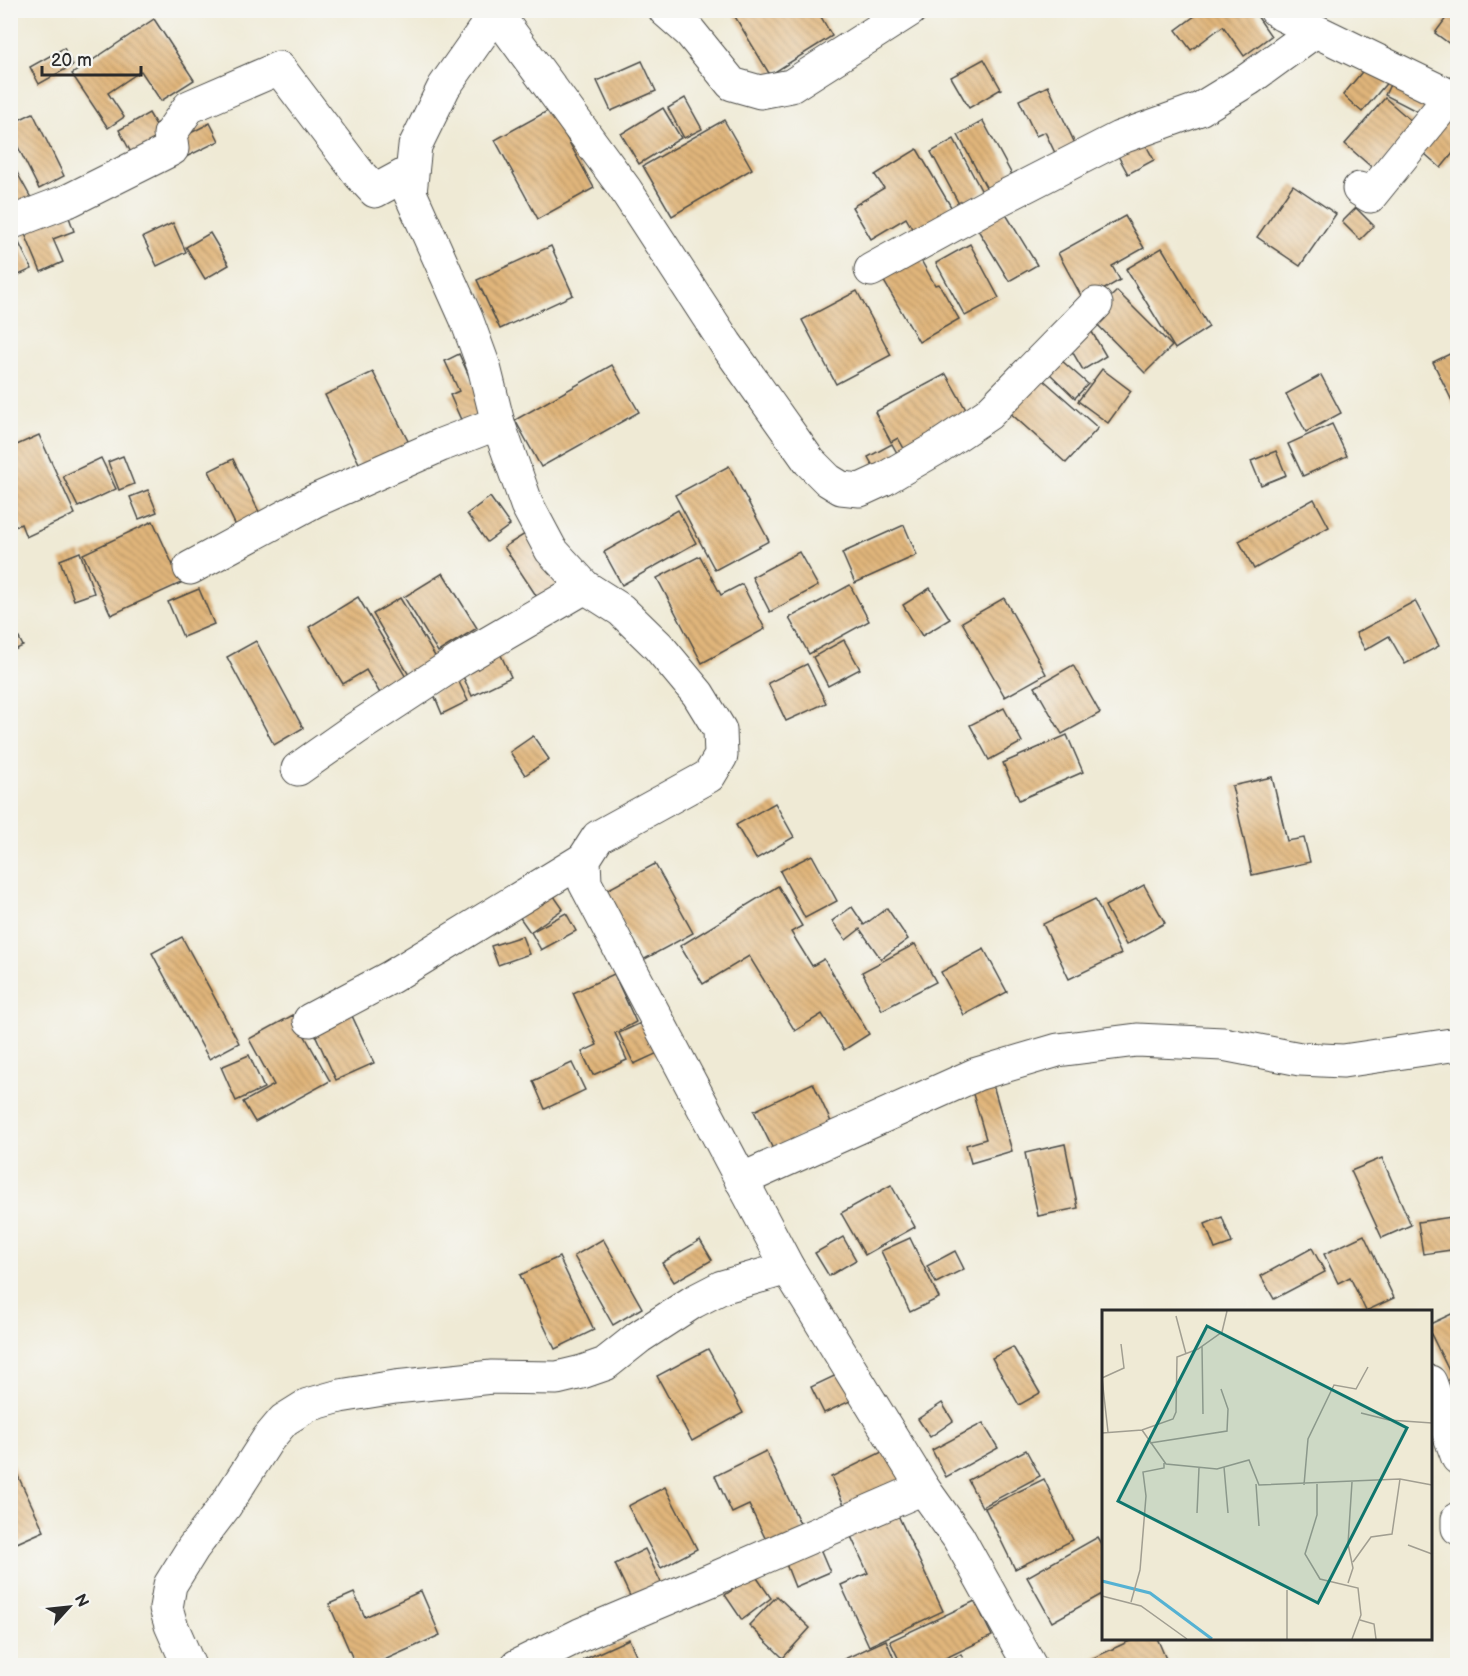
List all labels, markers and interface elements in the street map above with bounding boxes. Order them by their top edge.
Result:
scale bar [42,39,141,77]
text: 20 m [51,50,92,71]
inset map [1102,1310,1432,1640]
north arrow [39,1577,99,1637]
text: N [70,1591,92,1611]

